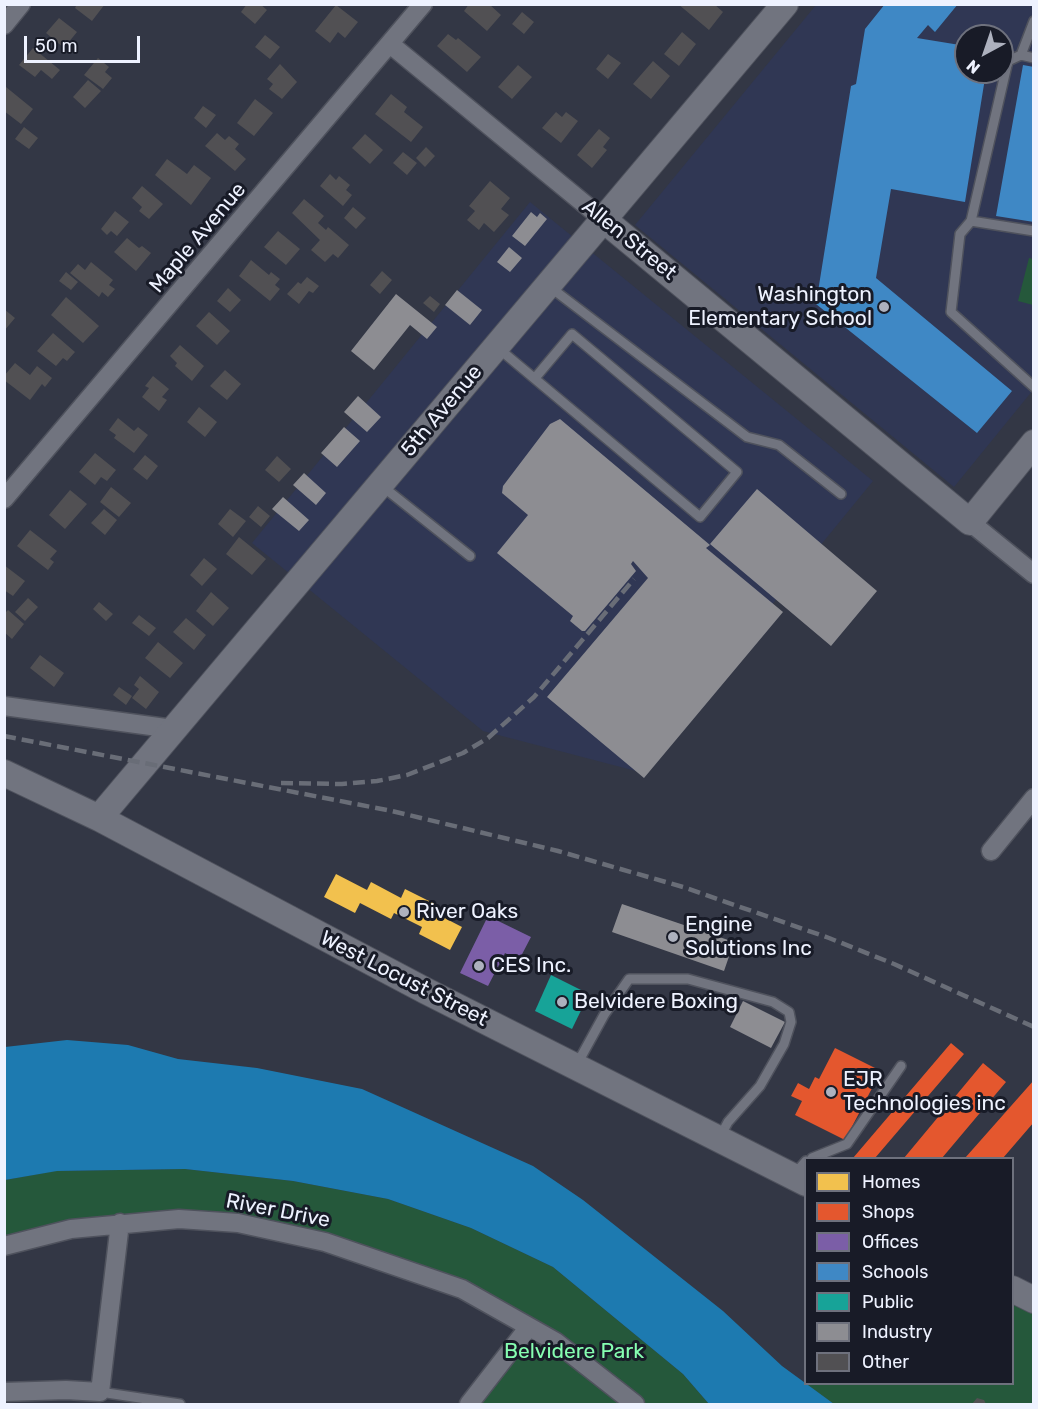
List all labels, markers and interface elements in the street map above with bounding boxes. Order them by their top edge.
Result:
scale bar [27,24,142,62]
north arrow [954,24,1014,84]
text: 50 m [35,35,78,57]
text: N [963,56,984,78]
street label: Maple Avenue [145,178,251,298]
street label: Allen Street [577,194,681,286]
place label: Washington Elementary School [688,282,872,332]
marker: Washington Elementary School [877,300,891,314]
street label: 5th Avenue [396,360,488,462]
place label: River Oaks [416,899,518,925]
marker: River Oaks [397,905,411,919]
place label: Engine Solutions Inc [685,912,812,962]
street label: West Locust Street [316,926,492,1032]
marker: Engine Solutions Inc [666,930,680,944]
place label: CES Inc. [491,953,571,979]
marker: CES Inc. [472,959,486,973]
place label: Belvidere Boxing [574,989,738,1015]
marker: Belvidere Boxing [555,995,569,1009]
place label: EJR Technologies inc [843,1067,1006,1117]
marker: EJR Technologies inc [824,1085,838,1099]
legend [804,1157,1014,1385]
text: Homes [862,1171,920,1193]
street label: River Drive [224,1189,332,1233]
text: Shops [862,1201,914,1223]
text: Offices [862,1231,919,1253]
text: Schools [862,1261,928,1283]
text: Public [862,1291,914,1313]
text: Industry [862,1321,932,1343]
park label: Belvidere Park [504,1339,644,1365]
text: Other [862,1351,909,1373]

